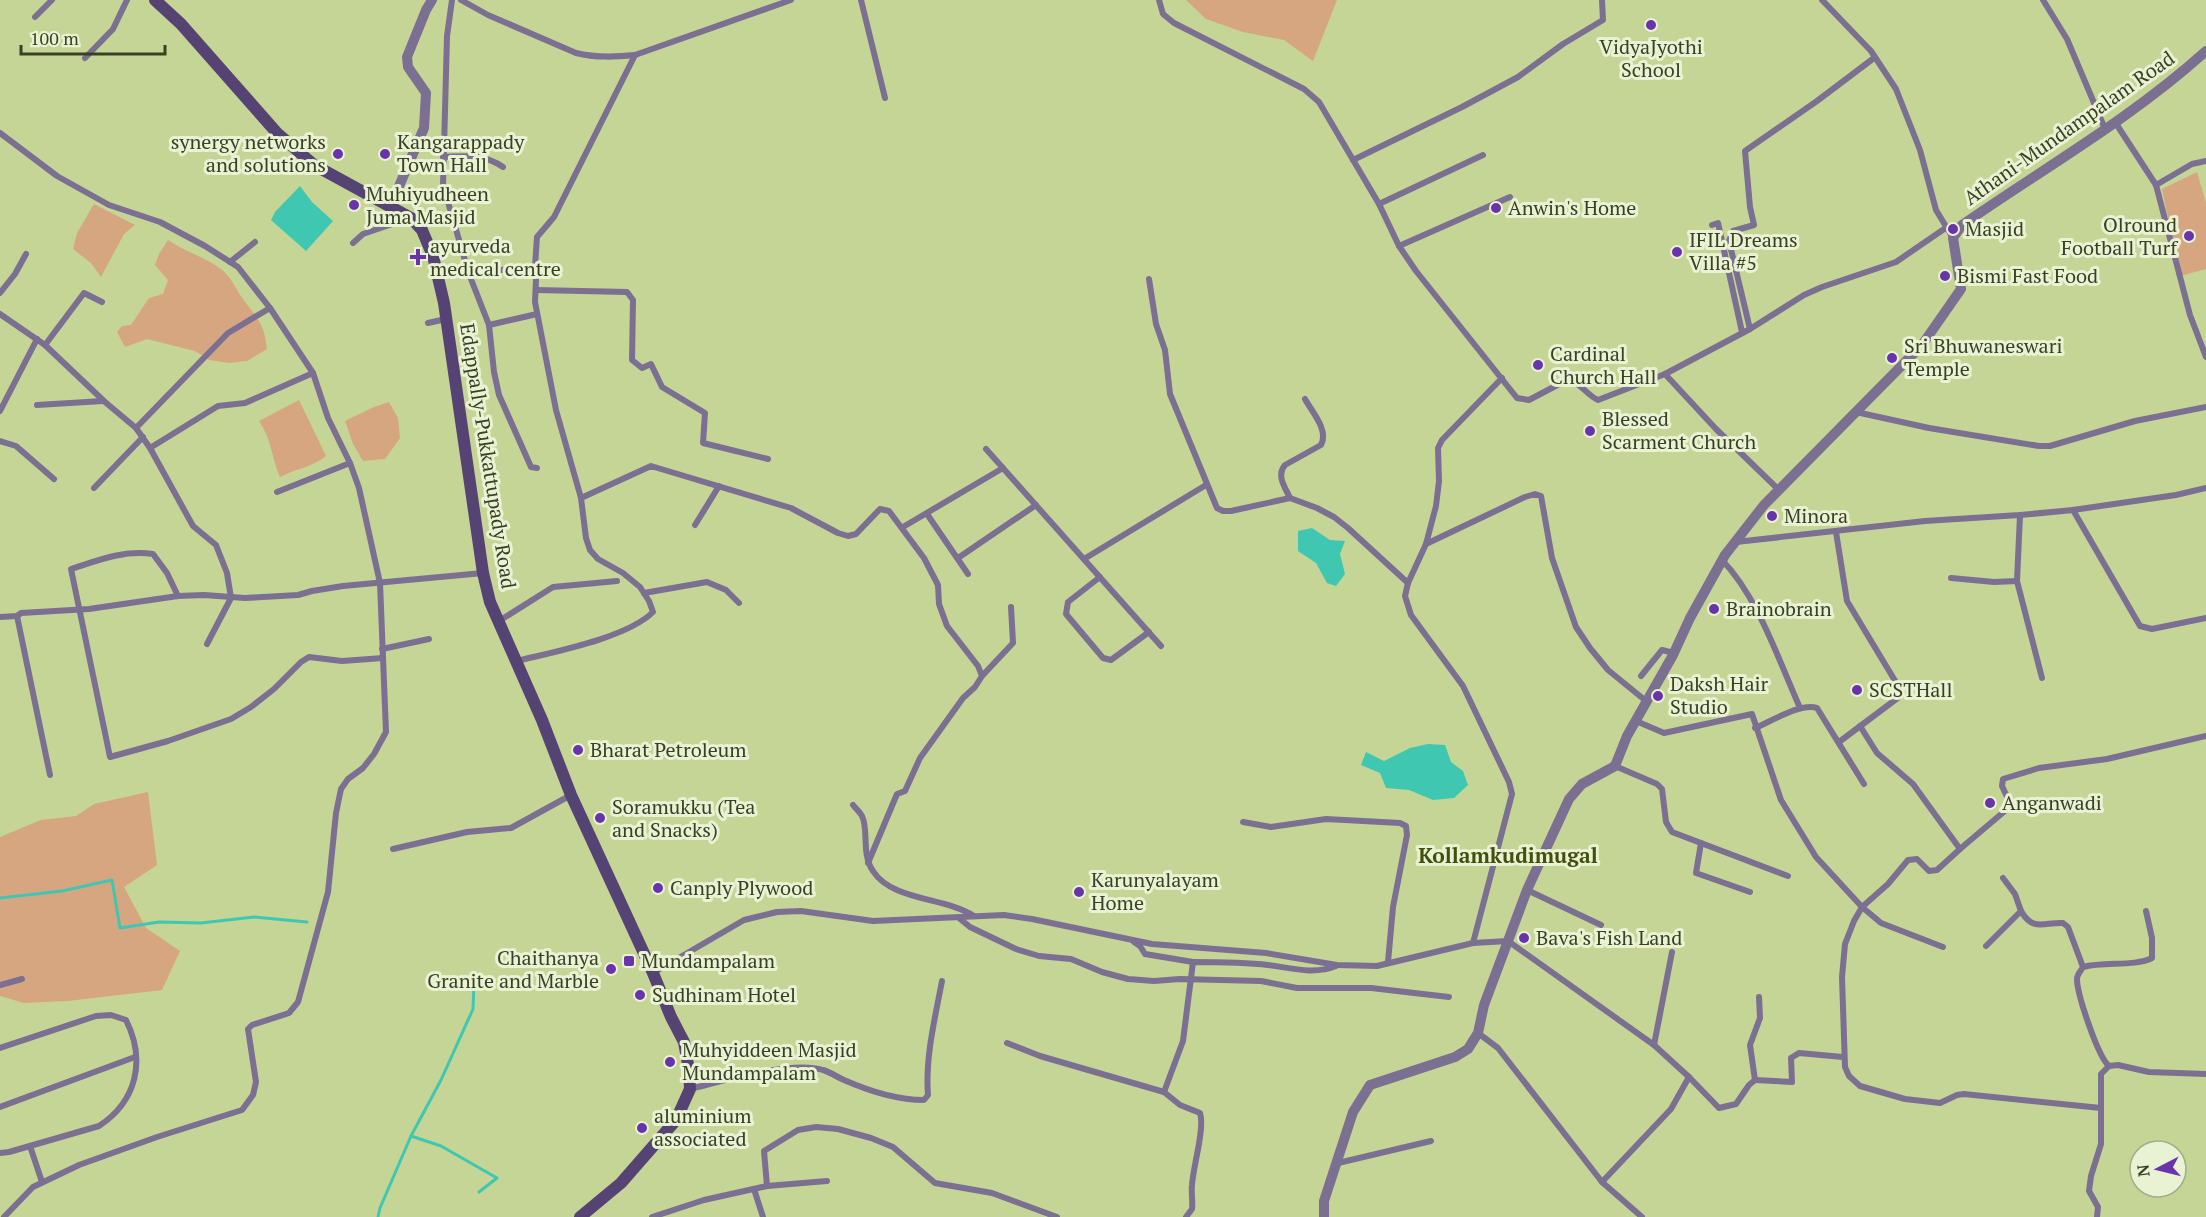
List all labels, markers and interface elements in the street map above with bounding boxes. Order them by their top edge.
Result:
scale bar [21,18,165,56]
marker: VidyaJyothi School [1644,18,1658,32]
text: 100 m [30,26,79,50]
place label: VidyaJyothi School [1599,33,1703,83]
street label: Athani-Mundampalam Road [1958,44,2180,211]
place label: synergy networks and solutions [171,128,326,178]
place label: Kangarappady Town Hall [397,128,525,178]
marker: synergy networks and solutions [331,147,345,161]
marker: Kangarappady Town Hall [378,147,392,161]
place label: Muhiyudheen Juma Masjid [366,180,489,230]
place label: Anwin's Home [1508,194,1636,221]
marker: Muhiyudheen Juma Masjid [347,198,361,212]
marker: Anwin's Home [1489,201,1503,215]
place label: Olround Football Turf [2061,211,2178,261]
place label: Masjid [1965,215,2024,242]
marker: Masjid [1946,222,1960,236]
place label: IFIL Dreams Villa #5 [1689,226,1798,276]
marker: Olround Football Turf [2182,229,2196,243]
place label: ayurveda medical centre [430,232,561,282]
marker: IFIL Dreams Villa #5 [1670,245,1684,259]
marker: ayurveda medical centre [411,250,425,264]
place label: Bismi Fast Food [1957,262,2098,289]
marker: Bismi Fast Food [1938,269,1952,283]
street label: Edappally-Pukkattupady Road [454,321,523,591]
place label: Sri Bhuwaneswari Temple [1904,332,2062,382]
place label: Cardinal Church Hall [1550,340,1656,390]
marker: Sri Bhuwaneswari Temple [1885,351,1899,365]
marker: Cardinal Church Hall [1531,358,1545,372]
place label: Blessed Scarment Church [1602,405,1756,455]
marker: Blessed Scarment Church [1583,424,1597,438]
place label: Minora [1784,502,1848,529]
marker: Minora [1765,509,1779,523]
place label: Brainobrain [1726,595,1832,622]
marker: Brainobrain [1707,602,1721,616]
place label: Daksh Hair Studio [1670,670,1769,720]
place label: SCSTHall [1869,676,1952,703]
marker: SCSTHall [1850,683,1864,697]
marker: Daksh Hair Studio [1651,689,1665,703]
place label: Bharat Petroleum [590,736,747,763]
marker: Bharat Petroleum [571,743,585,757]
place label: Anganwadi [2002,789,2102,816]
place label: Soramukku (Tea and Snacks) [612,793,755,843]
marker: Anganwadi [1983,796,1997,810]
marker: Soramukku (Tea and Snacks) [593,811,607,825]
district label: Kollamkudimugal [1418,841,1598,869]
place label: Karunyalayam Home [1091,866,1219,916]
place label: Canply Plywood [670,874,813,901]
marker: Canply Plywood [651,881,665,895]
marker: Karunyalayam Home [1072,885,1086,899]
place label: Bava's Fish Land [1536,924,1682,951]
marker: Bava's Fish Land [1517,931,1531,945]
place label: Chaithanya Granite and Marble [427,944,599,994]
place label: Mundampalam [641,947,775,974]
marker: Mundampalam [622,954,636,968]
marker: Chaithanya Granite and Marble [604,962,618,976]
place label: Sudhinam Hotel [652,981,796,1008]
marker: Sudhinam Hotel [633,988,647,1002]
place label: Muhyiddeen Masjid Mundampalam [682,1036,857,1086]
marker: Muhyiddeen Masjid Mundampalam [663,1055,677,1069]
place label: aluminium associated [654,1102,752,1152]
marker: aluminium associated [635,1121,649,1135]
north arrow [2128,1139,2188,1199]
text: N [2131,1163,2155,1178]

